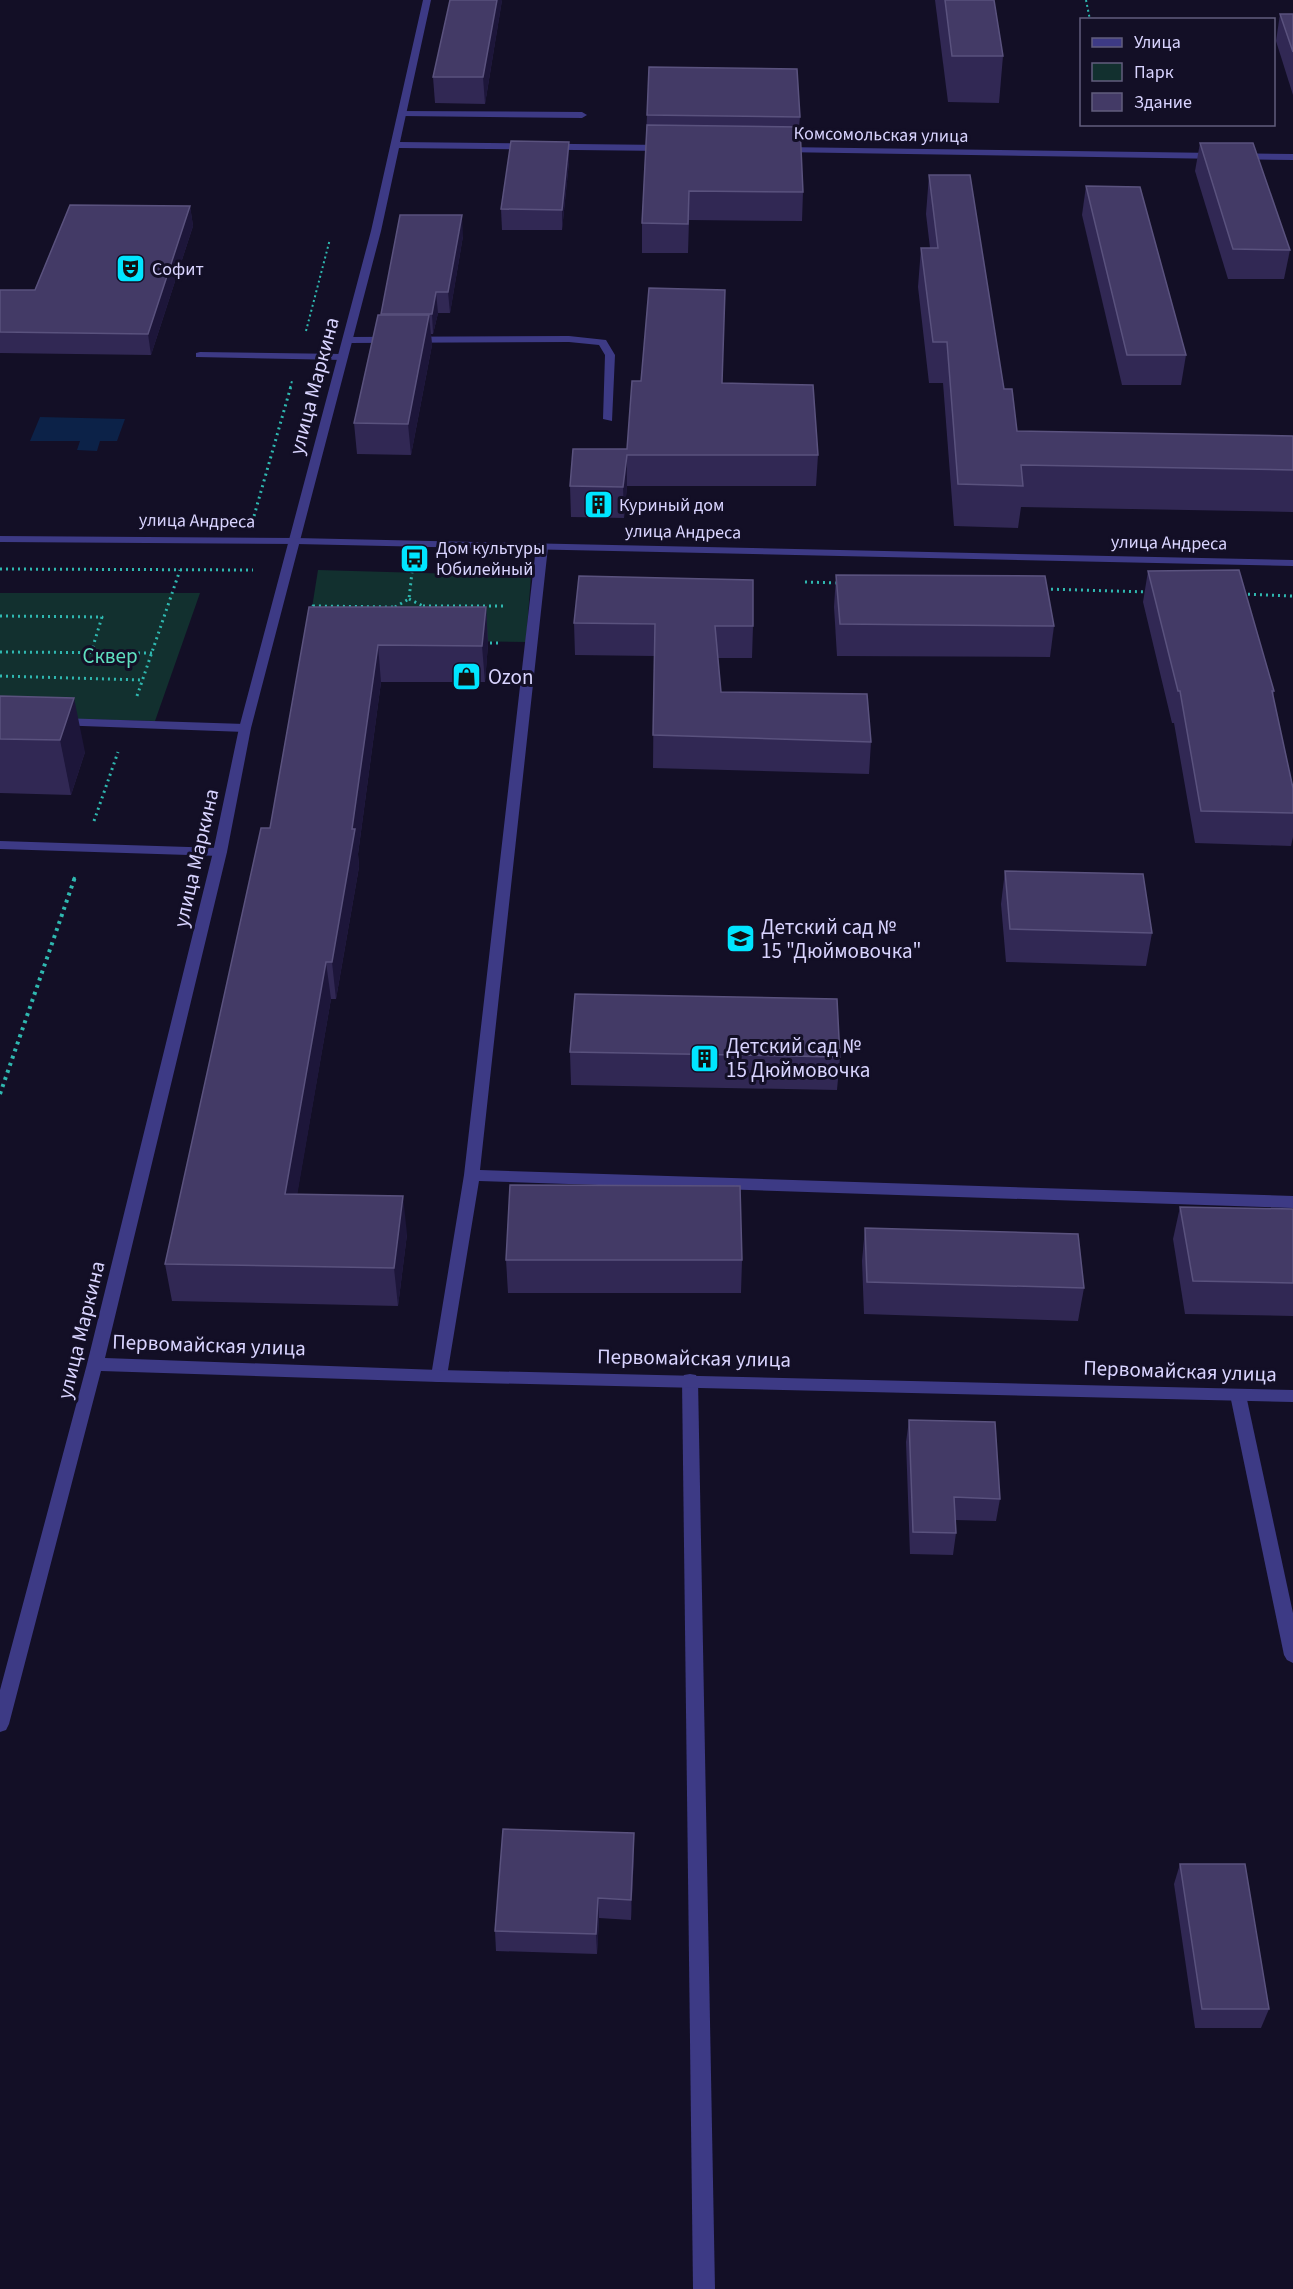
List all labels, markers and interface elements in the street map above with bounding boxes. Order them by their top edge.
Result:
legend [1080,18,1275,126]
text: Улица [1134,30,1181,55]
text: Парк [1134,60,1174,85]
text: Здание [1134,90,1192,115]
street label: Комсомольская улица [793,121,969,149]
theatre icon: Софит [115,253,147,285]
place label: Софит [152,257,204,282]
street label: улица Маркина [281,314,347,458]
building icon: Куриный дом [582,489,614,521]
place label: Куриный дом [619,493,724,518]
street label: улица Андреса [139,507,255,535]
street label: улица Андреса [625,518,741,546]
street label: улица Андреса [1111,529,1227,557]
place label: Дом культуры Юбилейный [436,536,545,582]
bus stop icon: Дом культуры Юбилейный [399,542,431,574]
park label: Сквер [82,641,138,671]
shop icon: Ozon [451,661,483,693]
place label: Ozon [488,662,533,692]
street label: улица Маркина [165,786,227,930]
place label: Детский сад № 15 "Дюймовочка" [761,912,921,966]
school or university icon: Детский сад № 15 "Дюймовочка" [724,923,756,955]
place label: Детский сад № 15 Дюймовочка [726,1031,870,1085]
building icon: Детский сад № 15 Дюймовочка [689,1042,721,1074]
street label: улица Маркина [49,1258,113,1402]
street label: Первомайская улица [112,1327,306,1363]
street label: Первомайская улица [597,1341,791,1375]
street label: Первомайская улица [1083,1353,1277,1389]

